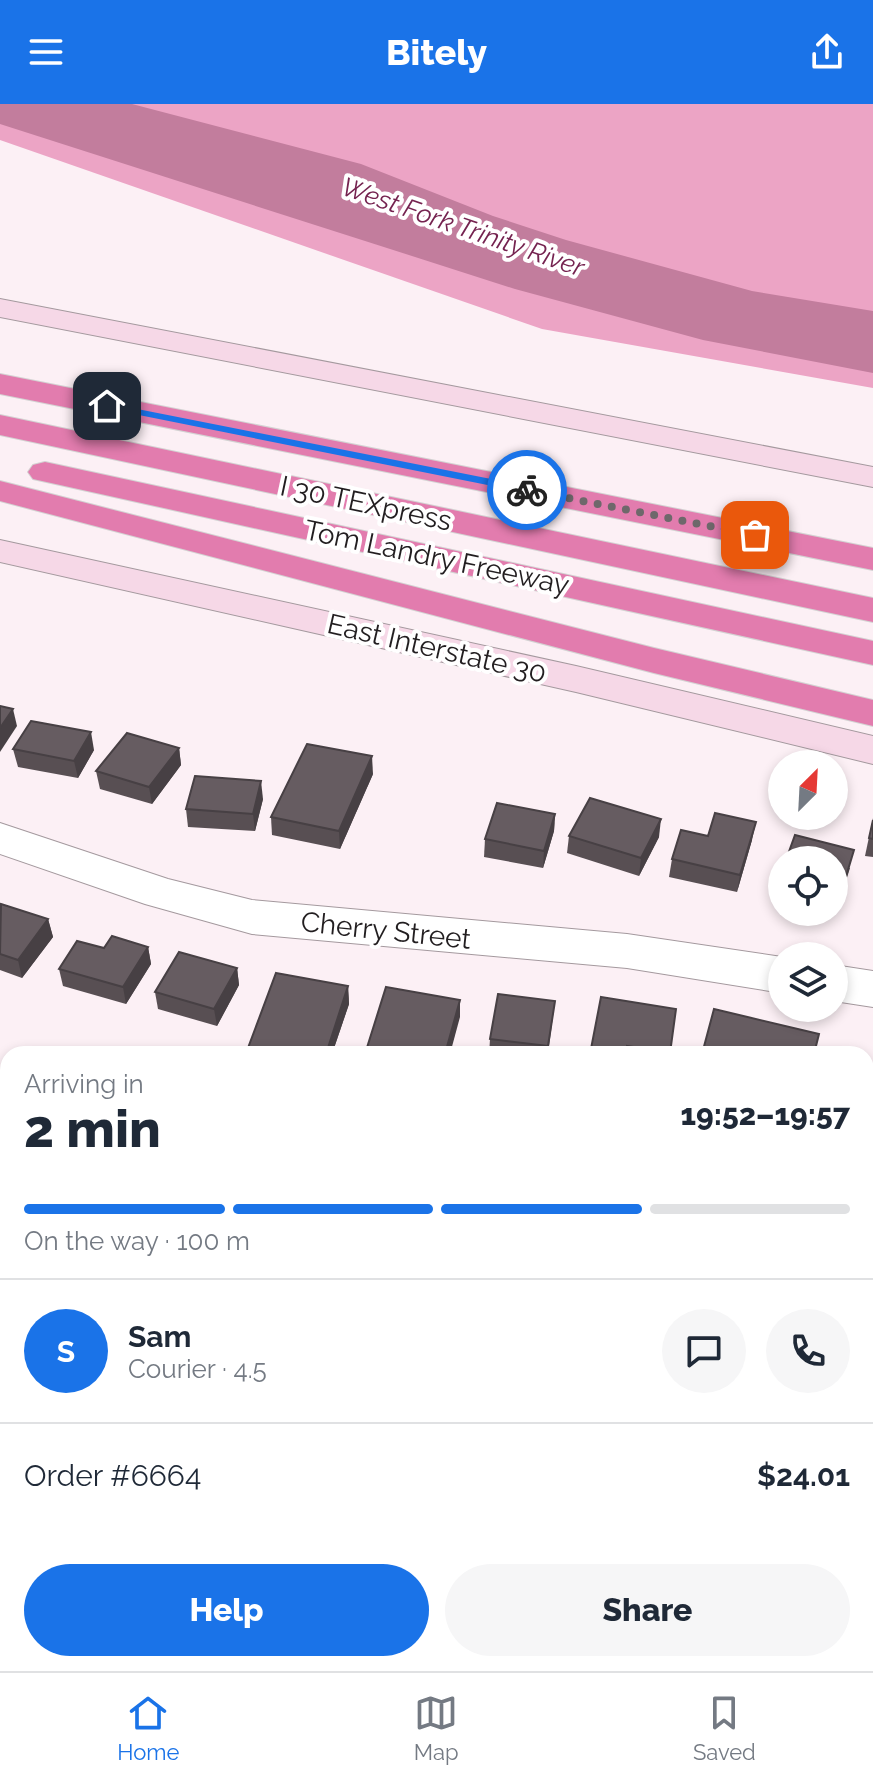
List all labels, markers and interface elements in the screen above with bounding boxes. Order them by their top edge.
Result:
icon: menu [24,30,68,74]
icon: share [805,30,849,74]
text: Bitely [386,31,487,73]
water label: West Fork Trinity River [338,171,589,283]
pin [73,372,141,440]
icon: home [85,384,129,428]
courier [487,450,567,530]
icon: bike [505,468,549,512]
street label: I 30 TEXpress [277,469,455,538]
pin [721,501,789,569]
street label: Tom Landry Freeway [301,513,572,602]
icon: bag [733,513,777,557]
street label: East Interstate 30 [324,607,550,690]
north arrow [768,750,848,830]
map controls [768,750,848,1022]
button: locate [768,846,848,926]
street label: Cherry Street [299,905,473,956]
button: layers [768,942,848,1022]
text: Arriving in [24,1069,144,1099]
text: 19:52–19:57 [681,1097,850,1132]
text: 2 min [24,1098,161,1159]
text: On the way · 100 m [24,1226,250,1256]
button: chat [662,1309,746,1393]
button: phone [766,1309,850,1393]
text: Sam [128,1319,191,1354]
text: S [57,1334,75,1369]
text: Courier · 4.5 [128,1354,267,1384]
text: Order #6664 [24,1458,201,1493]
text: $24.01 [757,1458,850,1493]
button: Help [24,1564,429,1656]
button: Share [445,1564,850,1656]
tab: Home [117,1691,179,1765]
tab: Map [414,1691,459,1765]
tab: Saved [693,1691,756,1765]

